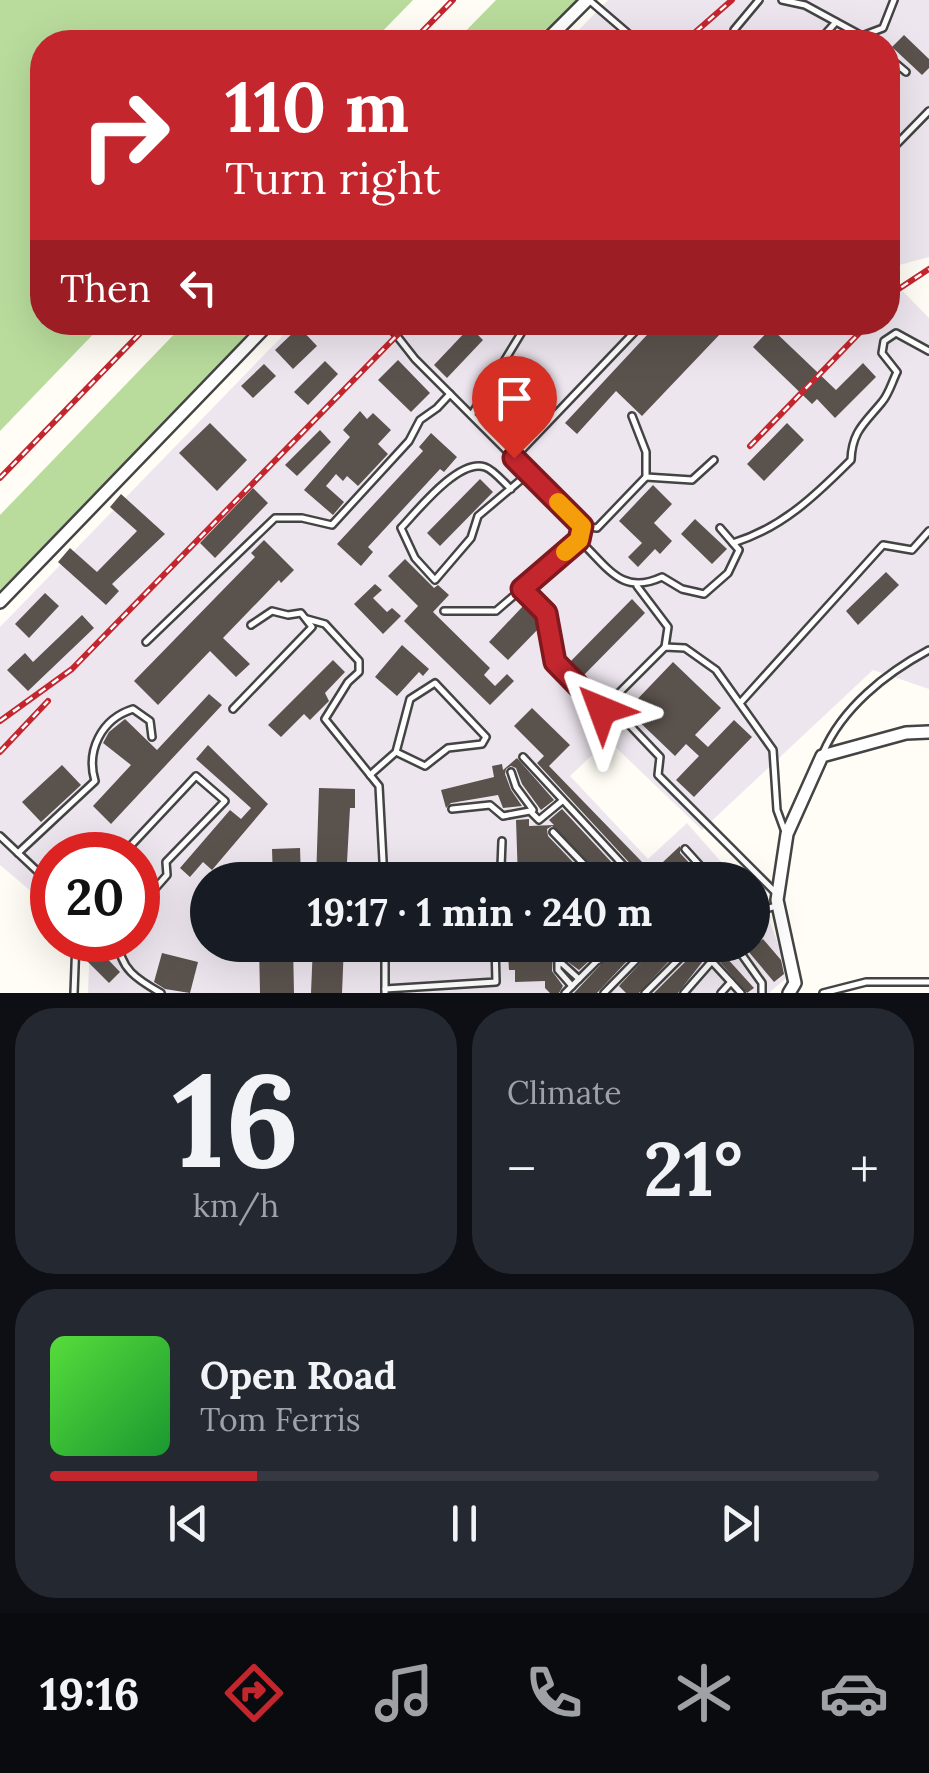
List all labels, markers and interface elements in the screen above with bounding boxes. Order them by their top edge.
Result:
text: 110 m [225,62,409,151]
icon: right [60,70,190,200]
text: Turn right [225,149,441,206]
icon: left [171,260,226,315]
text: Then [60,264,151,312]
pin [472,356,557,459]
icon: arrive [487,371,542,426]
position arrow [550,658,654,762]
speed limit sign: 20 [30,832,160,962]
text: 19:17 · 1 min · 240 m [308,888,652,936]
text: 16 [172,1036,300,1203]
text: Climate [507,1072,622,1113]
text: 21° [643,1121,743,1217]
text: − [507,1134,536,1204]
text: + [850,1134,879,1204]
text: km/h [193,1185,279,1226]
text: Open Road [200,1351,396,1399]
text: Tom Ferris [200,1399,361,1440]
icon: previous [161,1496,216,1551]
icon: pause [437,1496,492,1551]
icon: next [713,1496,768,1551]
icon: directions [219,1658,289,1728]
icon: music [369,1658,439,1728]
icon: phone [519,1658,589,1728]
icon: climate [669,1658,739,1728]
icon: car [819,1658,889,1728]
text: 19:16 [40,1665,140,1722]

